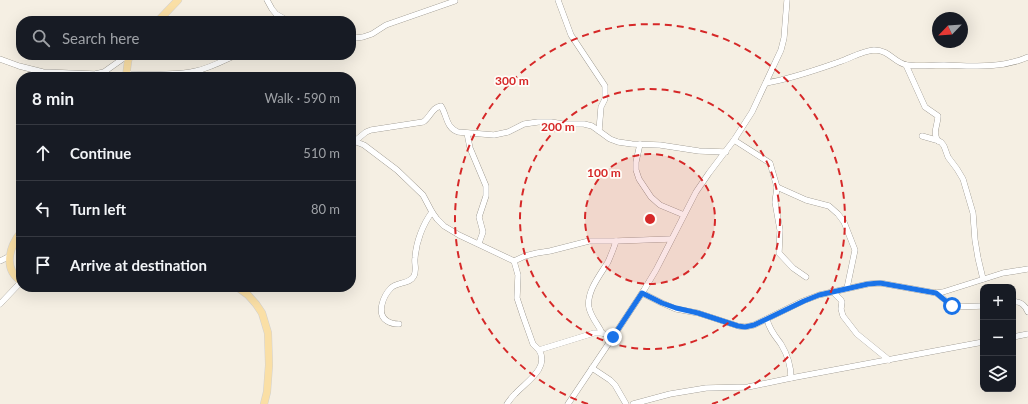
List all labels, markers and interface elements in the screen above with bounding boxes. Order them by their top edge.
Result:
north arrow [932,12,968,48]
search box [16,16,356,60]
icon: search [30,27,52,49]
text: Search here [62,29,139,47]
text: 300 m [495,73,529,88]
text: 8 min [32,88,74,109]
text: Walk · 590 m [264,90,340,106]
text: 200 m [541,119,575,134]
icon: ahead [32,142,54,164]
text: Continue [70,144,131,162]
text: 510 m [303,145,340,161]
text: 100 m [587,165,621,180]
icon: left [32,198,54,220]
text: Turn left [70,200,126,218]
text: 80 m [311,201,340,217]
centre of rings [643,212,657,226]
icon: arrive [32,254,54,276]
text: Arrive at destination [70,256,207,274]
map controls [980,284,1016,392]
button: + [980,284,1016,320]
route start [943,297,961,315]
button: − [980,320,1016,356]
route end [604,328,622,346]
button: layers [980,356,1016,392]

